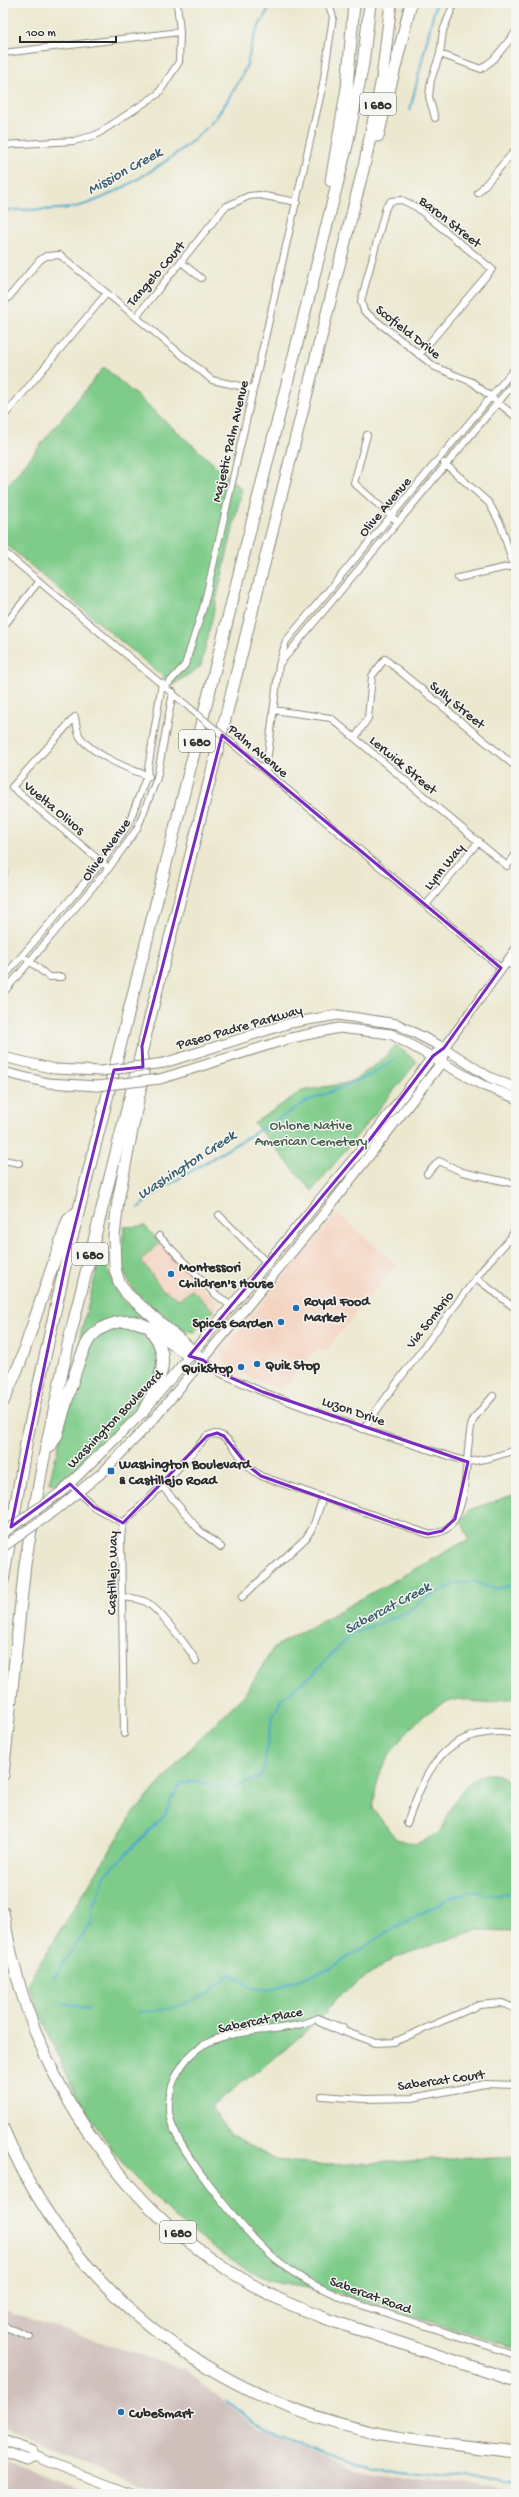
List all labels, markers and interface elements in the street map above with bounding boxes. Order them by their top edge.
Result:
scale bar [20,18,116,44]
text: 100 m [25,27,56,41]
road number: I 680 [360,93,396,115]
water label: Mission Creek [85,143,166,200]
street label: Baron Street [414,193,485,253]
street label: Tangelo Court [123,238,191,311]
street label: Scofield Drive [371,302,444,364]
street label: Majestic Palm Avenue [209,378,254,504]
street label: Olive Avenue [356,473,416,541]
street label: Sully Street [425,678,489,734]
street label: Palm Avenue [223,721,292,783]
road number: I 680 [179,730,215,752]
street label: Lerwick Street [365,733,441,800]
street label: Vuelta Olivos [19,778,88,840]
street label: Olive Avenue [79,815,136,885]
street label: Lynn Way [421,841,469,894]
street label: Paseo Padre Parkway [174,1002,305,1055]
park label: Ohlone Native American Cemetery [255,1118,367,1151]
water label: Washington Creek [134,1126,241,1204]
road number: I 680 [72,1243,108,1265]
place label: Montessori Children's House [178,1260,274,1293]
marker: Montessori Children's House [166,1269,176,1279]
street label: Via Sombrio [403,1288,459,1353]
place label: Royal Food Market [303,1294,371,1327]
marker: Royal Food Market [291,1303,301,1313]
place label: Spices Garden [192,1316,273,1333]
marker: Spices Garden [276,1317,286,1327]
place label: Quik Stop [265,1358,320,1375]
marker: Quik Stop [252,1359,262,1369]
place label: QuikStop [181,1361,233,1378]
marker: QuikStop [236,1362,246,1372]
street label: Washington Boulevard [64,1365,169,1473]
street label: Luzon Drive [319,1394,388,1431]
place label: Washington Boulevard & Castillejo Road [118,1457,252,1490]
marker: Washington Boulevard & Castillejo Road [106,1466,116,1476]
street label: Castillejo Way [104,1531,123,1615]
water label: Sabercat Creek [342,1578,435,1639]
street label: Sabercat Place [217,2004,305,2039]
street label: Sabercat Court [397,2067,487,2096]
road number: I 680 [160,2221,196,2243]
street label: Sabercat Road [327,2274,415,2320]
place label: CubeSmart [128,2406,194,2423]
marker: CubeSmart [116,2407,126,2417]

